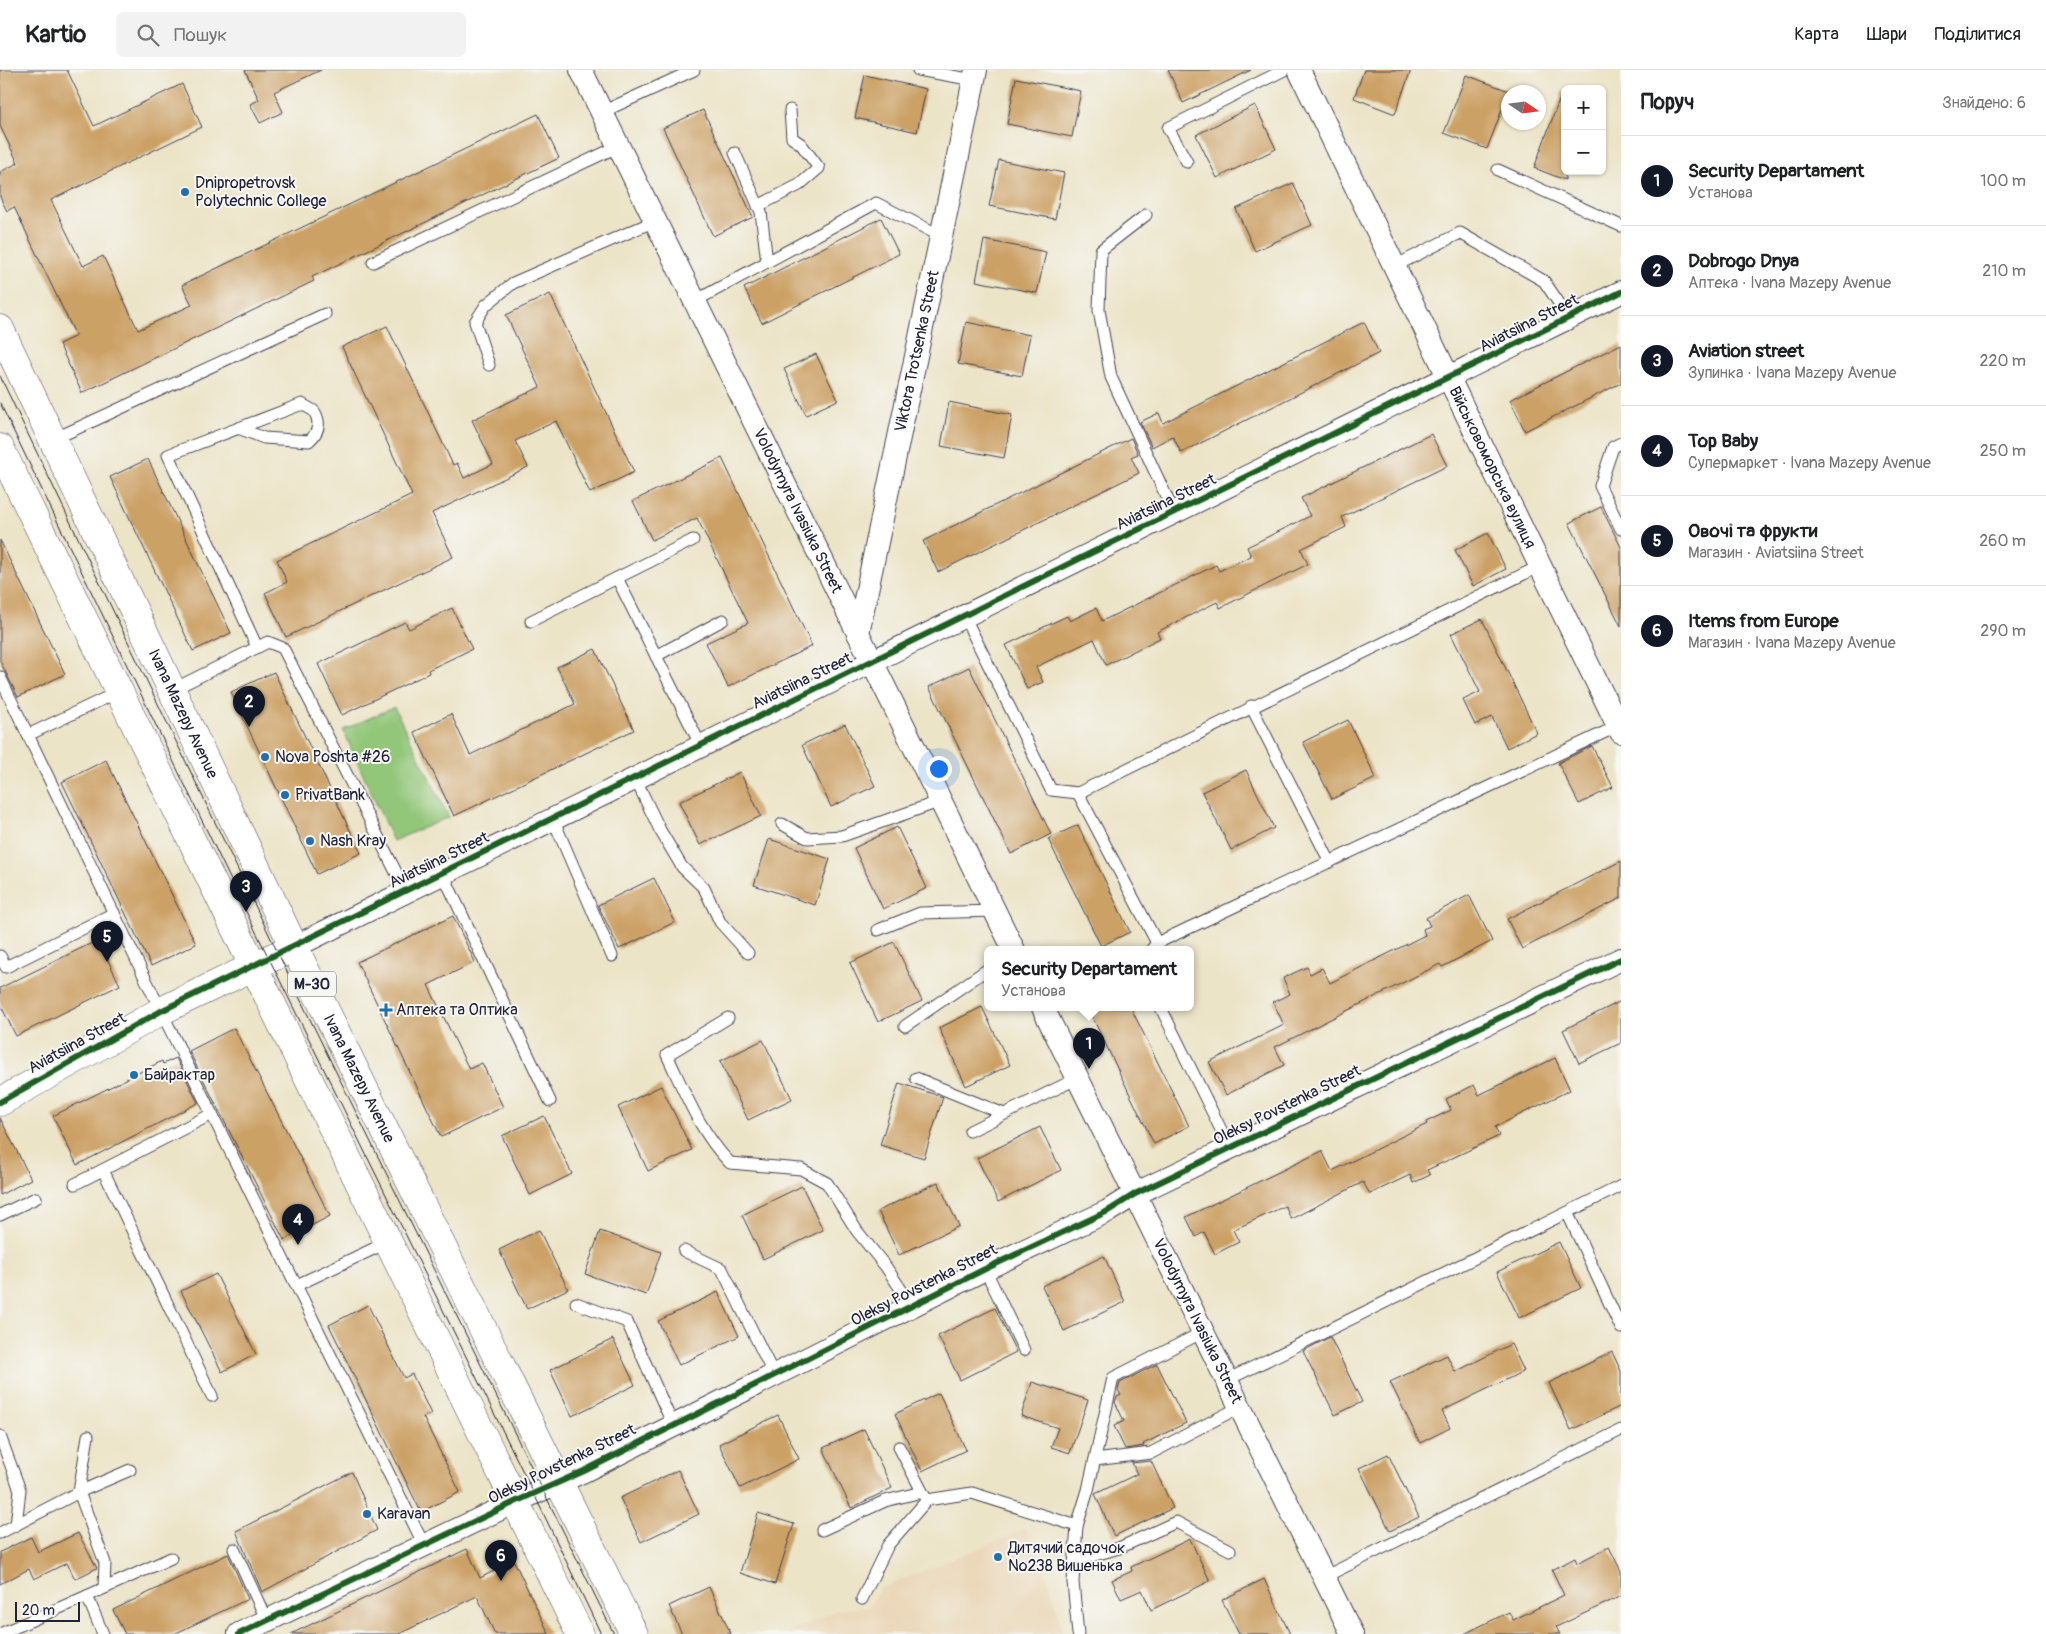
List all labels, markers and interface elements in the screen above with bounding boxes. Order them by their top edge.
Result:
search box [116,12,466,57]
text: Kartio [25,20,86,49]
icon: search [134,21,162,49]
text: Пошук [174,23,227,47]
text: Карта [1794,23,1839,46]
text: Шари [1867,23,1906,46]
text: Поділитися [1934,23,2021,46]
north arrow [1501,85,1546,130]
map controls [1561,85,1606,175]
button: + [1561,85,1606,130]
text: Поруч [1641,89,1694,116]
text: Знайдено: 6 [1942,93,2026,113]
button: − [1561,130,1606,175]
text: Security Departament [1688,159,1864,183]
text: 1 [1654,171,1660,191]
text: 100 m [1980,171,2026,191]
place label: Dnipropetrovsk Polytechnic College [195,173,327,211]
text: Установа [1688,183,1753,203]
marker: Dnipropetrovsk Polytechnic College [179,186,191,198]
text: Dobrogo Dnya [1688,249,1799,273]
text: 2 [1653,261,1661,281]
text: 210 m [1982,261,2026,281]
street label: Viktora Trotsenka Street [890,268,944,434]
text: Аптека · Ivana Mazepy Avenue [1688,273,1891,293]
street label: Aviatsiina Street [1476,289,1583,357]
text: Aviation street [1688,339,1804,363]
text: 3 [1653,351,1661,371]
text: 220 m [1980,351,2026,371]
text: Зупинка · Ivana Mazepy Avenue [1688,363,1896,383]
street label: Військовоморська вулиця [1444,383,1540,552]
street label: Volodymyra Ivasiuka Street [749,425,847,597]
text: Top Baby [1688,429,1758,453]
text: 4 [1652,441,1662,461]
text: 250 m [1980,441,2026,461]
text: Супермаркет · Ivana Mazepy Avenue [1688,453,1931,473]
street label: Aviatsiina Street [1113,469,1220,535]
text: Овочі та фрукти [1688,519,1817,543]
text: 5 [1653,531,1661,551]
text: 260 m [1979,531,2026,551]
text: Магазин · Aviatsiina Street [1688,543,1864,563]
text: Items from Europe [1688,609,1839,633]
text: 6 [1652,621,1662,641]
text: 290 m [1980,621,2026,641]
text: Магазин · Ivana Mazepy Avenue [1688,633,1896,653]
street label: Ivana Mazepy Avenue [144,646,222,782]
street label: Aviatsiina Street [749,648,856,714]
pin: 2 [233,686,265,727]
place label: Nova Poshta #26 [275,747,390,767]
marker: Nova Poshta #26 [259,751,271,763]
your location [926,756,952,782]
place label: PrivatBank [295,785,365,805]
marker: PrivatBank [279,789,291,801]
street label: Aviatsiina Street [386,827,493,893]
place label: Nash Kray [320,831,386,851]
marker: Nash Kray [304,835,316,847]
pin: 3 [230,871,262,912]
pin: 5 [91,921,123,962]
popup [984,946,1194,1011]
text: Security Departament [1001,957,1177,981]
road number: М-30 [288,972,336,996]
text: Установа [1001,981,1066,1001]
place label: Аптека та Оптика [396,1000,518,1020]
marker: Аптека та Оптика [380,1004,392,1016]
street label: Aviatsiina Street [25,1008,130,1078]
street label: Ivana Mazepy Avenue [319,1011,399,1146]
pin: 1 [1073,1028,1105,1069]
street label: Oleksy Povstenka Street [1210,1060,1365,1149]
place label: Байрактар [144,1065,215,1085]
marker: Байрактар [128,1069,140,1081]
pin: 4 [282,1204,314,1245]
street label: Volodymyra Ivasiuka Street [1148,1235,1247,1407]
street label: Oleksy Povstenka Street [847,1239,1001,1331]
street label: Oleksy Povstenka Street [485,1419,640,1508]
place label: Karavan [377,1504,430,1524]
marker: Karavan [361,1508,373,1520]
place label: Дитячий садочок №238 Вишенька [1007,1538,1125,1576]
pin: 6 [485,1540,517,1581]
marker: Дитячий садочок №238 Вишенька [992,1551,1004,1563]
scale bar [15,1599,80,1622]
text: 20 m [22,1602,55,1619]

